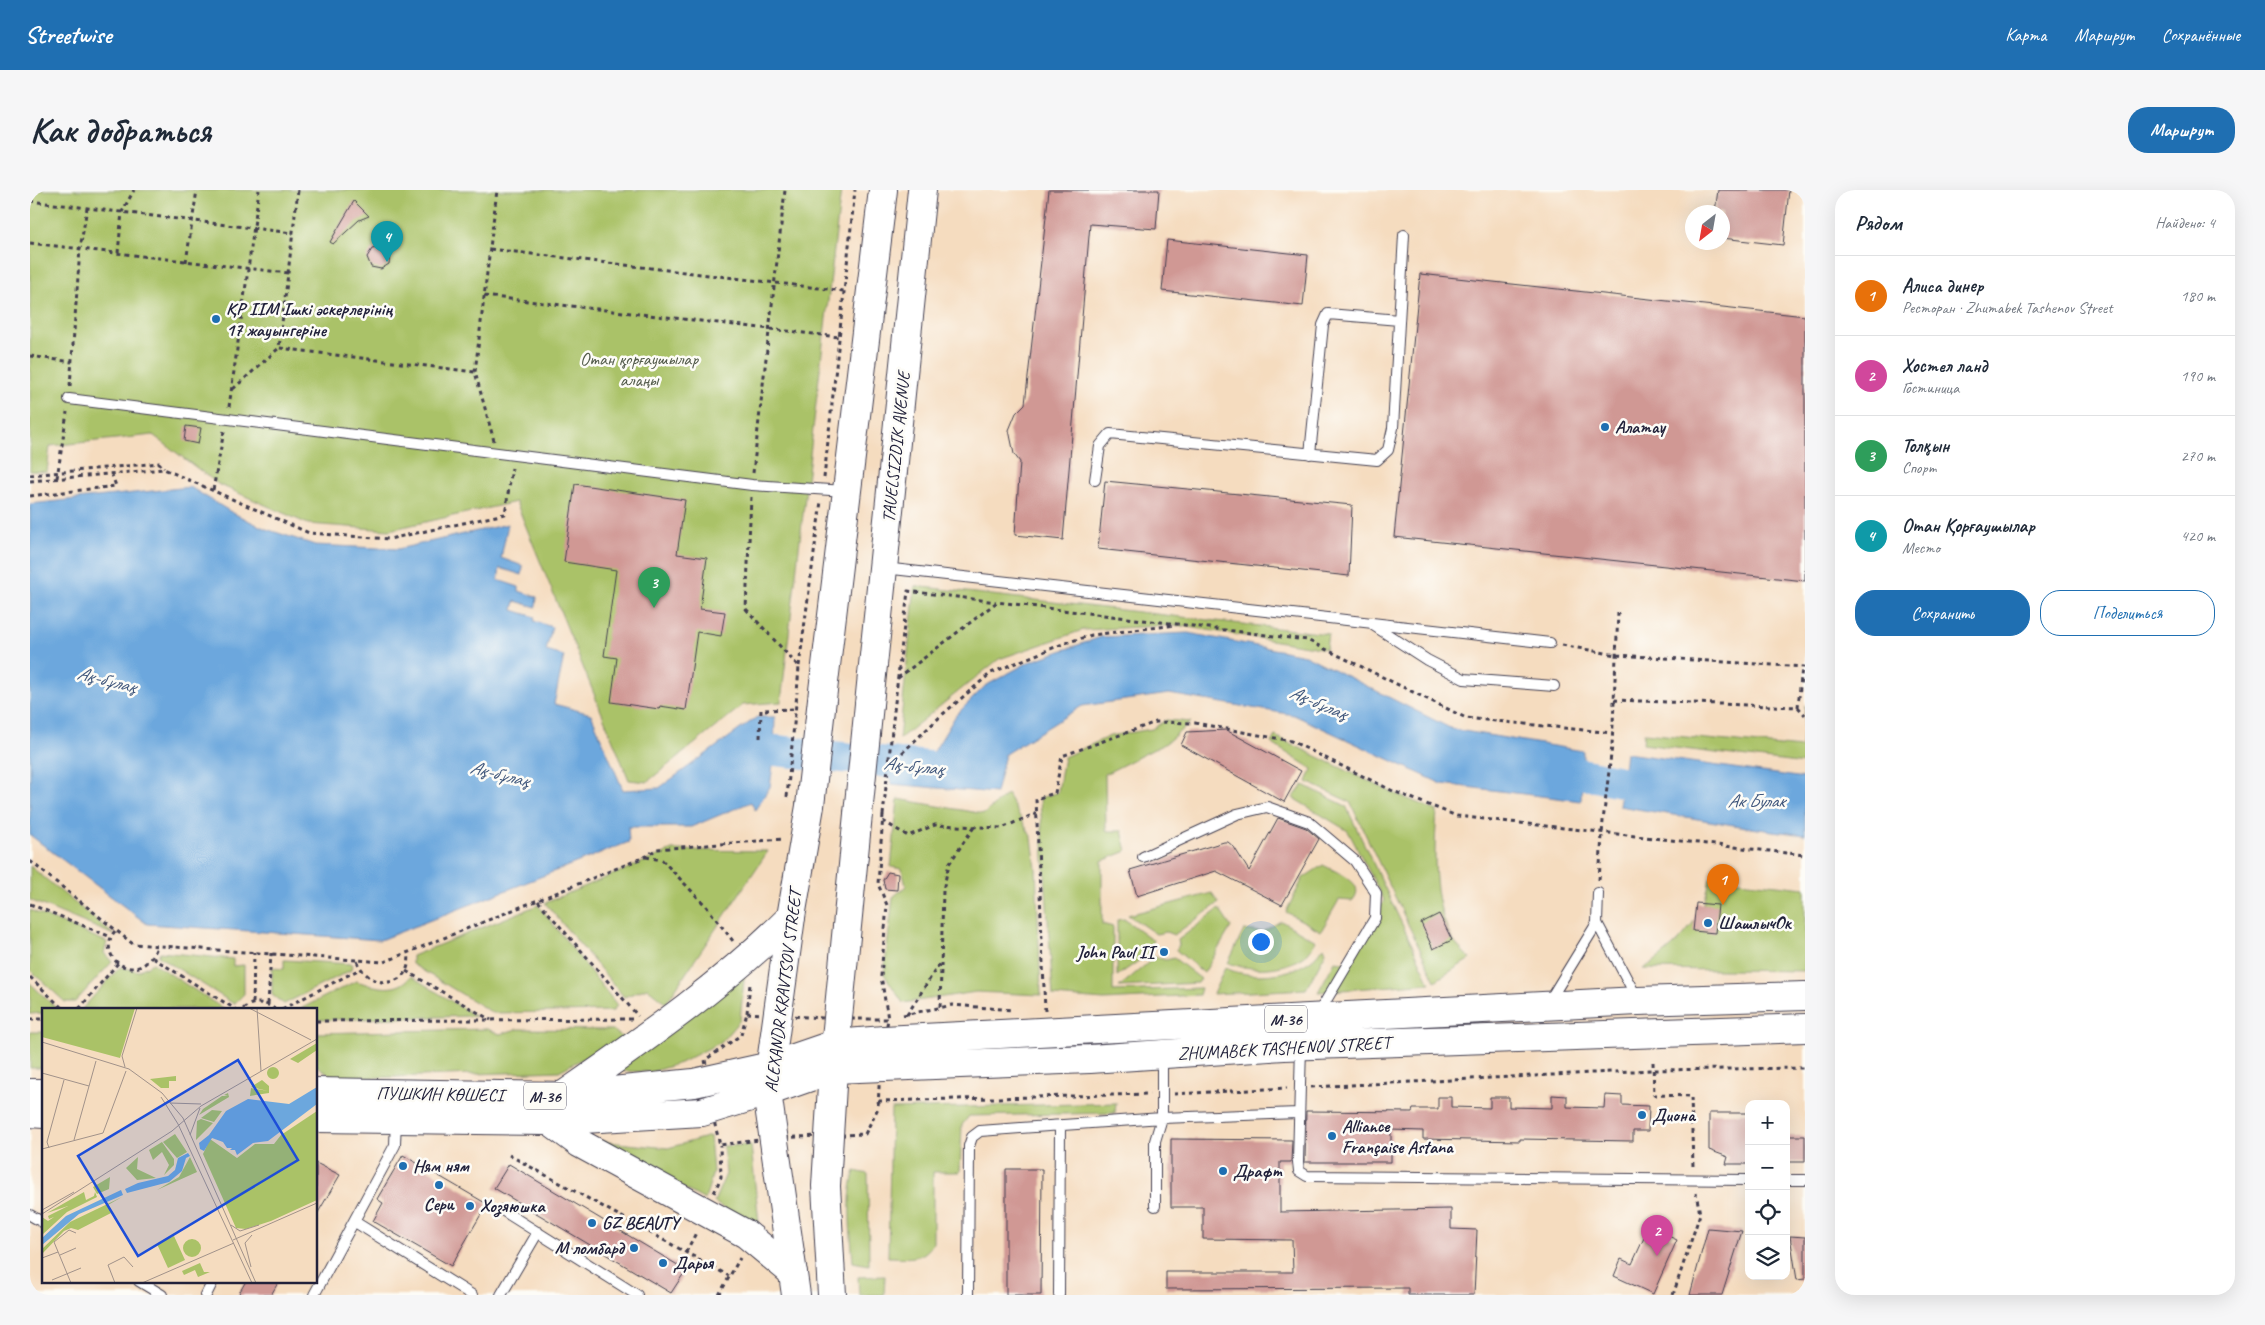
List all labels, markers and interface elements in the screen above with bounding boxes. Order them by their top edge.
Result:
text: Streetwise [25,20,111,50]
text: Карта [2005,24,2046,46]
text: Маршрут [2074,24,2134,46]
text: Сохранённые [2162,24,2240,46]
button: Маршрут [2128,107,2235,153]
text: Как добраться [30,108,211,153]
north arrow [1685,205,1730,250]
text: Рядом [1855,210,1902,236]
text: Найдено: 4 [2155,213,2215,233]
pin: 4 [371,221,403,262]
text: Алиса динер [1902,274,1984,298]
text: 1 [1867,286,1875,306]
text: 180 m [2181,286,2215,306]
place label: ҚР ІІМ Ішкі әскерлерінің 17 жауынгеріне [226,298,393,341]
text: Ресторан · Zhumabek Tashenov Street [1902,298,2112,318]
marker: ҚР ІІМ Ішкі әскерлерінің 17 жауынгеріне [210,313,222,325]
park label: Отан қорғаушылар алаңы [580,348,699,391]
text: Хостел ланд [1902,354,1987,378]
text: 2 [1867,366,1875,386]
text: 190 m [2181,366,2215,386]
street label: TAUELSIZDIK AVENUE [877,368,915,524]
text: Гостиница [1902,378,1959,398]
place label: Алатау [1615,416,1667,438]
marker: Алатау [1599,421,1611,433]
text: Толқын [1902,434,1949,458]
text: 3 [1867,446,1875,466]
text: 270 m [2181,446,2215,466]
text: Спорт [1902,458,1937,478]
text: Отан Қорғаушылар [1902,514,2035,538]
text: 4 [1867,526,1875,546]
text: 420 m [2181,526,2215,546]
text: Место [1902,538,1940,558]
pin: 3 [638,567,670,608]
button: Сохранить [1855,590,2030,636]
button: Поделиться [2040,590,2215,636]
water label: Ақ-бұлақ [75,661,141,699]
water label: Ақ-бұлақ [1286,680,1353,727]
water label: Ақ-бұлақ [883,751,947,781]
water label: Ақ-бұлақ [468,755,534,793]
water label: Ак Булак [1727,789,1788,813]
pin: 1 [1707,864,1739,905]
street label: ALEXANDR KRAVTSOV STREET [760,884,807,1093]
place label: ШашлычОк [1718,912,1793,934]
marker: ШашлычОк [1702,917,1714,929]
your location [1248,929,1274,955]
place label: John Paul II [1075,941,1158,963]
marker: John Paul II [1158,946,1170,958]
road number: M-36 [1265,1006,1307,1032]
inset map [42,1008,318,1282]
street label: ZHUMABEK TASHENOV STREET [1177,1031,1396,1065]
street label: ПУШКИН КӨШЕСІ [376,1082,508,1106]
road number: M-36 [524,1082,566,1109]
map controls [1745,1100,1790,1280]
button: + [1745,1100,1790,1145]
place label: Диона [1652,1104,1697,1126]
marker: Диона [1636,1109,1648,1121]
place label: Alliance Française Astana [1342,1115,1454,1158]
marker: Alliance Française Astana [1326,1130,1338,1142]
button: − [1745,1145,1790,1190]
place label: Ням ням [413,1155,471,1177]
marker: Ням ням [397,1160,409,1172]
place label: Драфт [1233,1160,1283,1182]
marker: Драфт [1217,1165,1229,1177]
marker: Сери [433,1179,445,1191]
button: locate [1745,1190,1790,1235]
place label: Сери [424,1193,455,1215]
place label: Хозяюшка [480,1195,546,1218]
marker: Хозяюшка [464,1200,476,1212]
place label: GZ BEAUTY [602,1212,683,1234]
pin: 2 [1641,1215,1673,1256]
marker: GZ BEAUTY [586,1217,598,1229]
button: layers [1745,1235,1790,1280]
place label: М ломбард [555,1237,626,1259]
marker: М ломбард [628,1242,640,1254]
place label: Дарья [673,1252,715,1274]
marker: Дарья [657,1257,669,1269]

